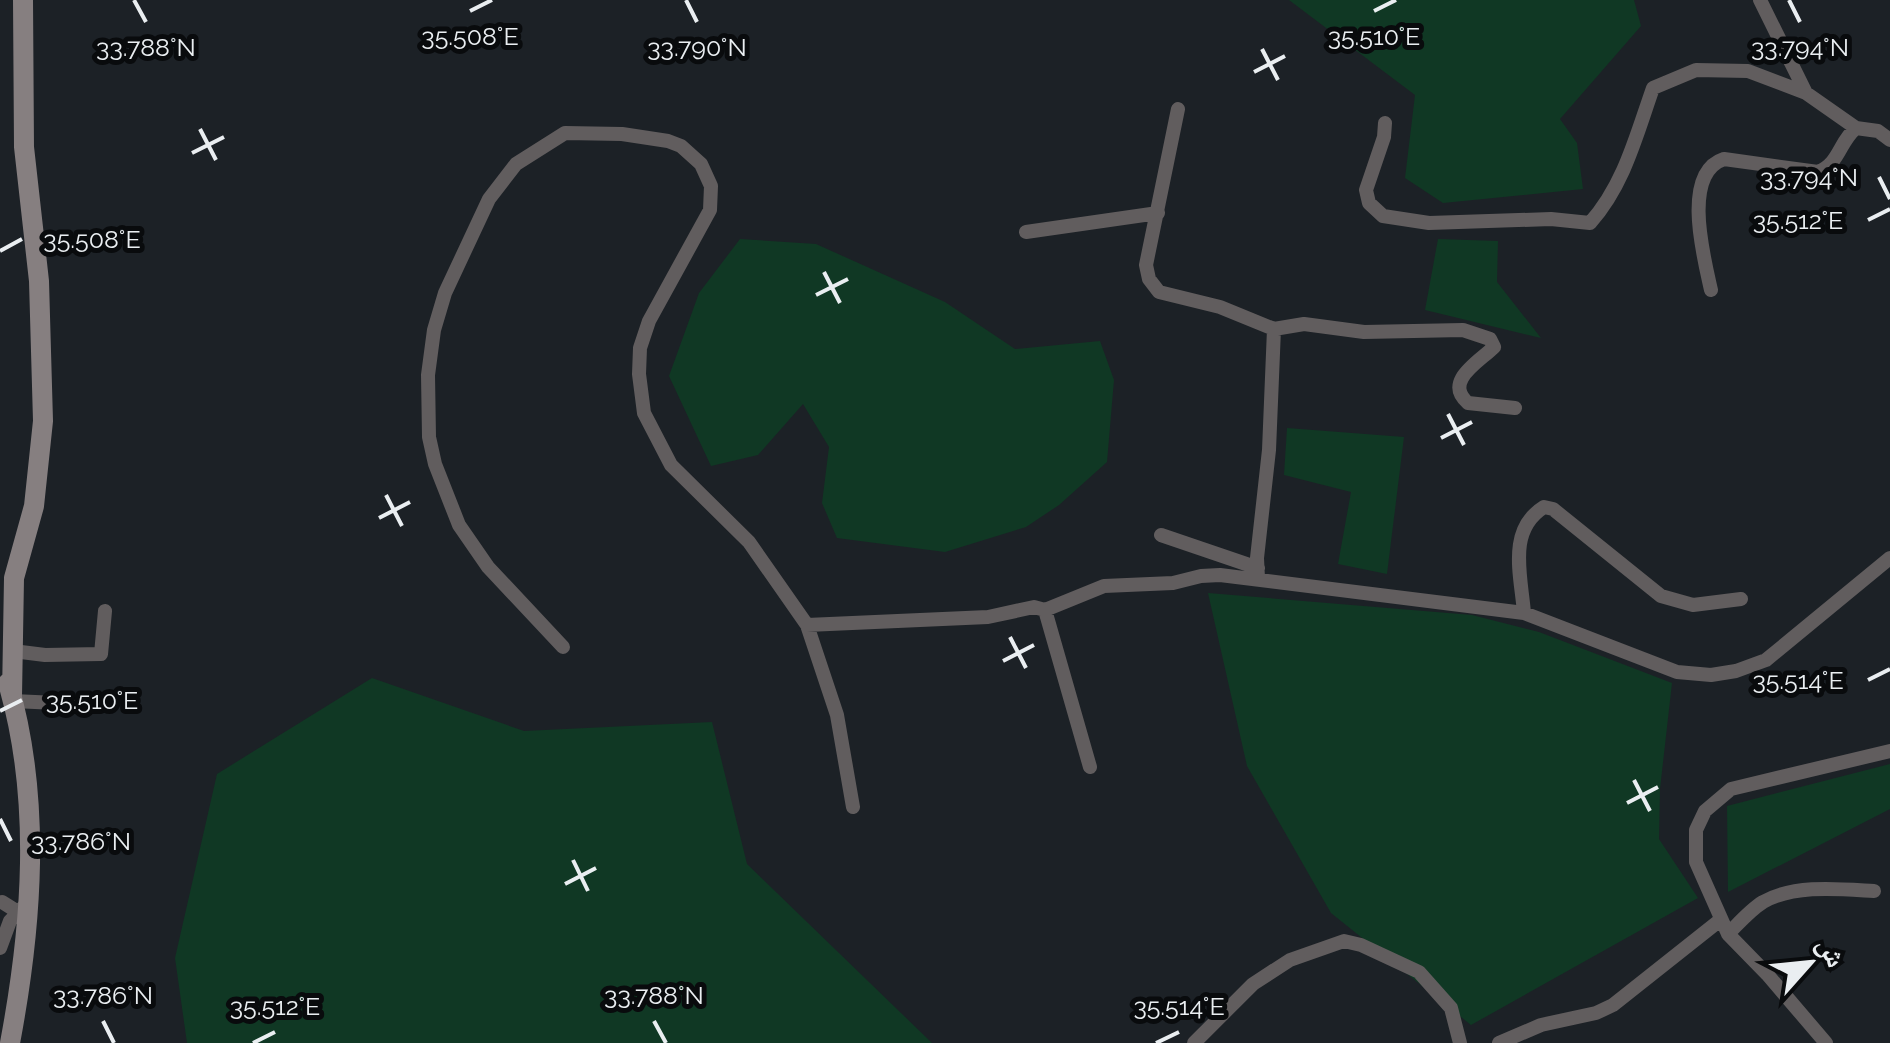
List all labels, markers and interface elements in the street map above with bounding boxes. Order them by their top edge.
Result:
text: 35.508°E [421,21,519,51]
text: 35.510°E [1328,21,1420,51]
text: 33.788°N [96,32,196,62]
text: 33.790°N [647,32,747,62]
text: 33.794°N [1751,32,1849,62]
text: 33.794°N [1760,162,1858,192]
text: 35.512°E [1753,205,1843,235]
text: 35.508°E [43,224,141,254]
text: 35.514°E [1752,665,1844,695]
text: 35.510°E [46,685,138,715]
text: 33.786°N [31,826,131,856]
north arrow [1760,913,1860,1013]
text: ش [1810,931,1853,973]
text: 33.786°N [53,980,153,1010]
text: 33.788°N [604,980,704,1010]
text: 35.512°E [230,991,320,1021]
text: 35.514°E [1133,991,1225,1021]

